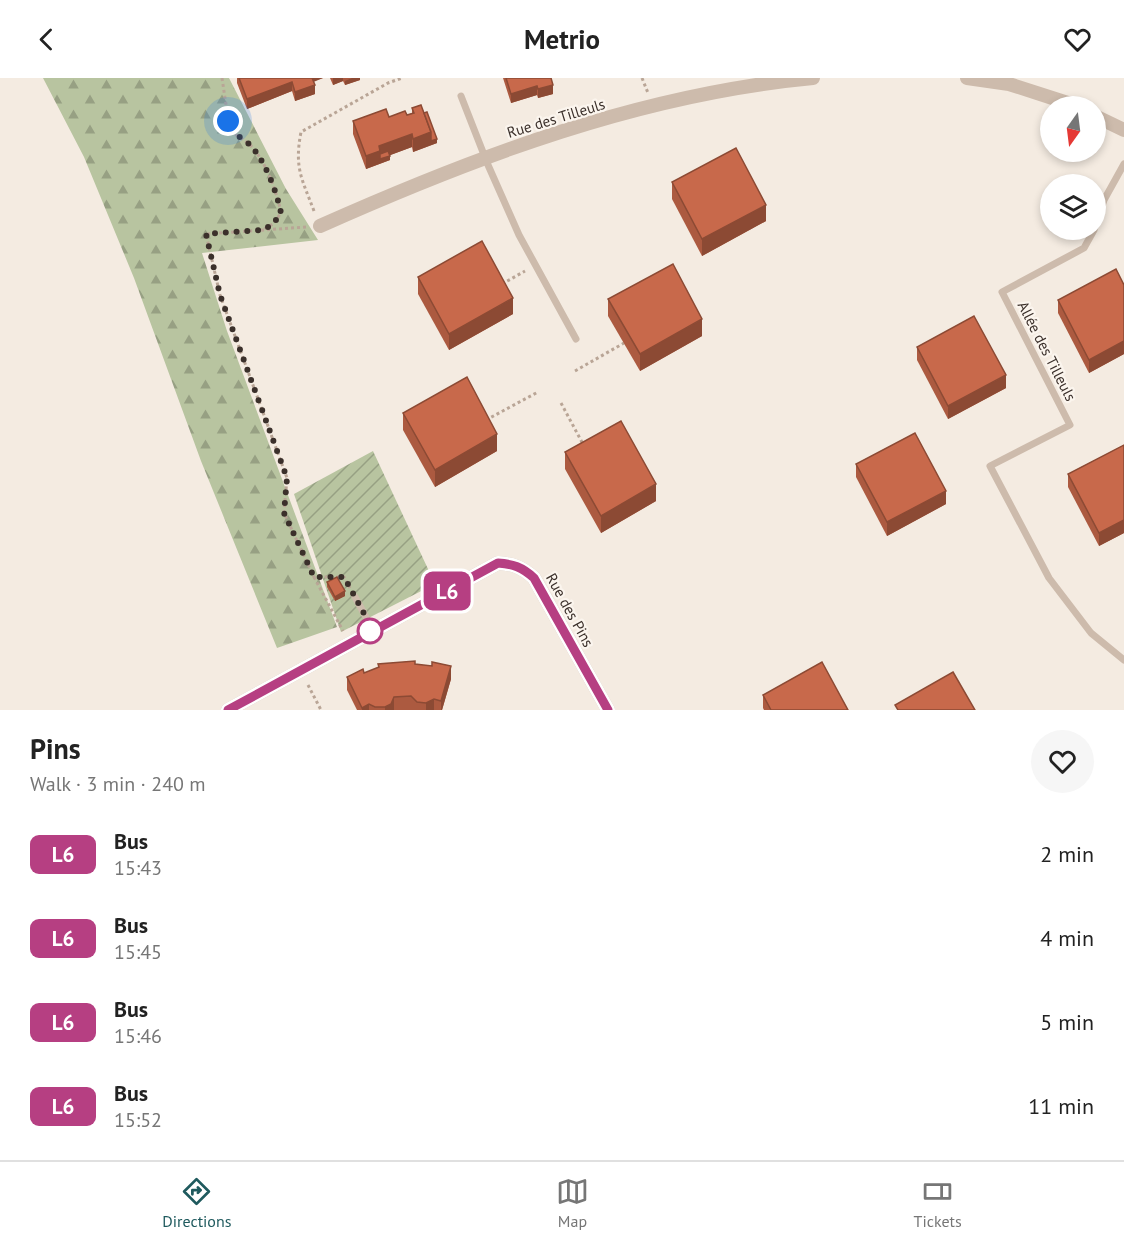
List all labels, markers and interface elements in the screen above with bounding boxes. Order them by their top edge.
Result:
text: Metrio [524,22,600,56]
icon: back [30,23,63,56]
icon: heart [1061,23,1094,56]
street label: Rue des Tilleuls [505,94,607,142]
north arrow [1040,96,1106,162]
map controls [1040,96,1106,240]
your location [213,106,243,136]
button: layers [1040,174,1106,240]
street label: Allée des Tilleuls [1014,298,1080,404]
street label: Rue des Pins [542,570,598,650]
line badge: L6 [420,572,474,610]
text: L6 [436,578,458,605]
unlabelled marker [357,618,383,644]
text: Pins [30,730,81,767]
button: heart [1031,730,1094,793]
text: Walk · 3 min · 240 m [30,771,206,797]
text: Bus [114,827,148,855]
text: 2 min [1040,840,1094,868]
text: L6 [52,841,74,868]
text: 15:43 [114,855,162,881]
text: Bus [114,911,148,939]
text: 4 min [1040,924,1094,952]
text: L6 [52,925,74,952]
text: 15:45 [114,939,162,965]
text: Bus [114,995,148,1023]
text: 5 min [1040,1008,1094,1036]
text: L6 [52,1009,74,1036]
text: 15:46 [114,1023,162,1049]
text: Bus [114,1079,148,1107]
text: 11 min [1028,1092,1094,1120]
text: L6 [52,1093,74,1120]
text: 15:52 [114,1107,162,1133]
tab: Directions [162,1175,231,1231]
tab: Map [556,1175,589,1231]
tab: Tickets [914,1175,962,1231]

